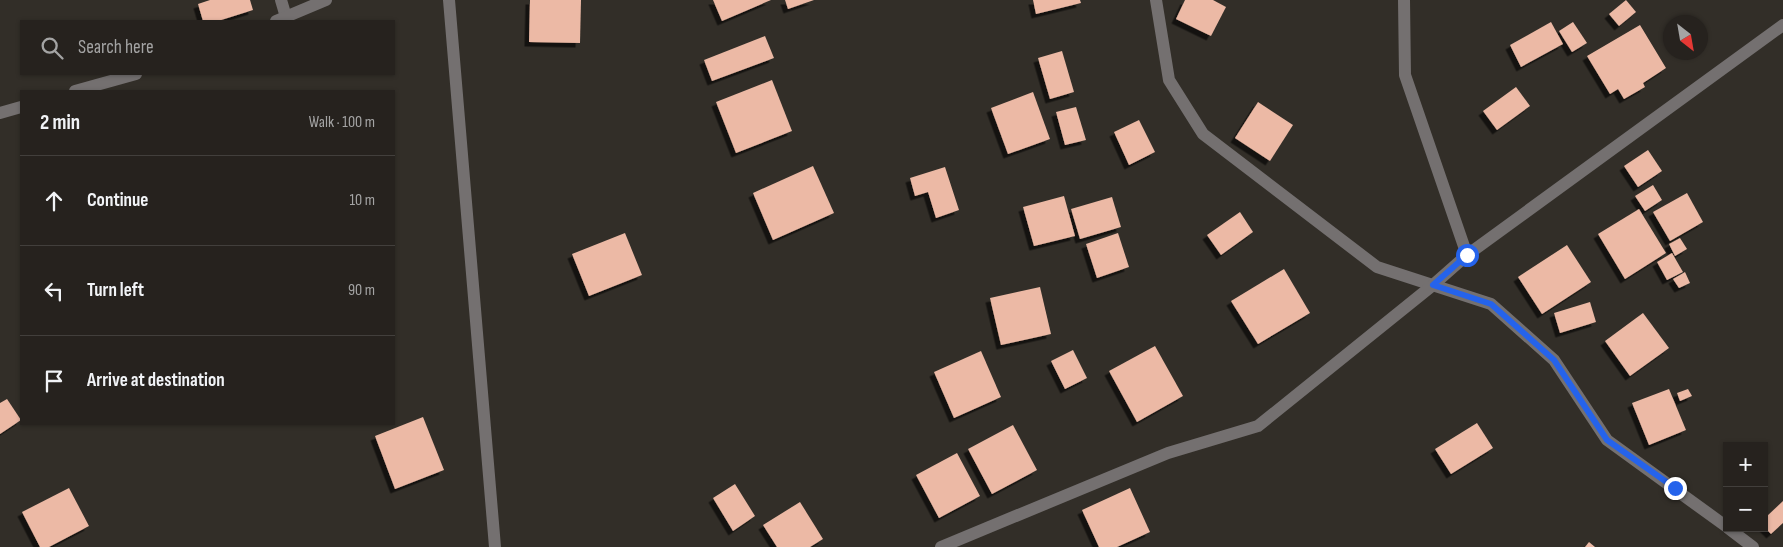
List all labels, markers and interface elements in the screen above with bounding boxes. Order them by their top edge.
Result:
north arrow [1663,15,1708,60]
search box [20,20,395,75]
icon: search [38,34,66,62]
text: Search here [78,36,154,59]
text: 2 min [40,110,80,135]
text: Walk · 100 m [309,113,375,132]
icon: ahead [40,187,68,215]
text: Continue [87,189,148,212]
text: 10 m [349,191,375,210]
route start [1456,244,1479,267]
icon: left [40,277,68,305]
text: Turn left [87,279,144,302]
text: 90 m [348,281,375,300]
icon: arrive [40,367,68,395]
text: Arrive at destination [87,369,225,392]
map controls [1723,442,1768,532]
button: + [1723,442,1768,487]
route end [1664,477,1687,500]
button: − [1723,487,1768,532]

